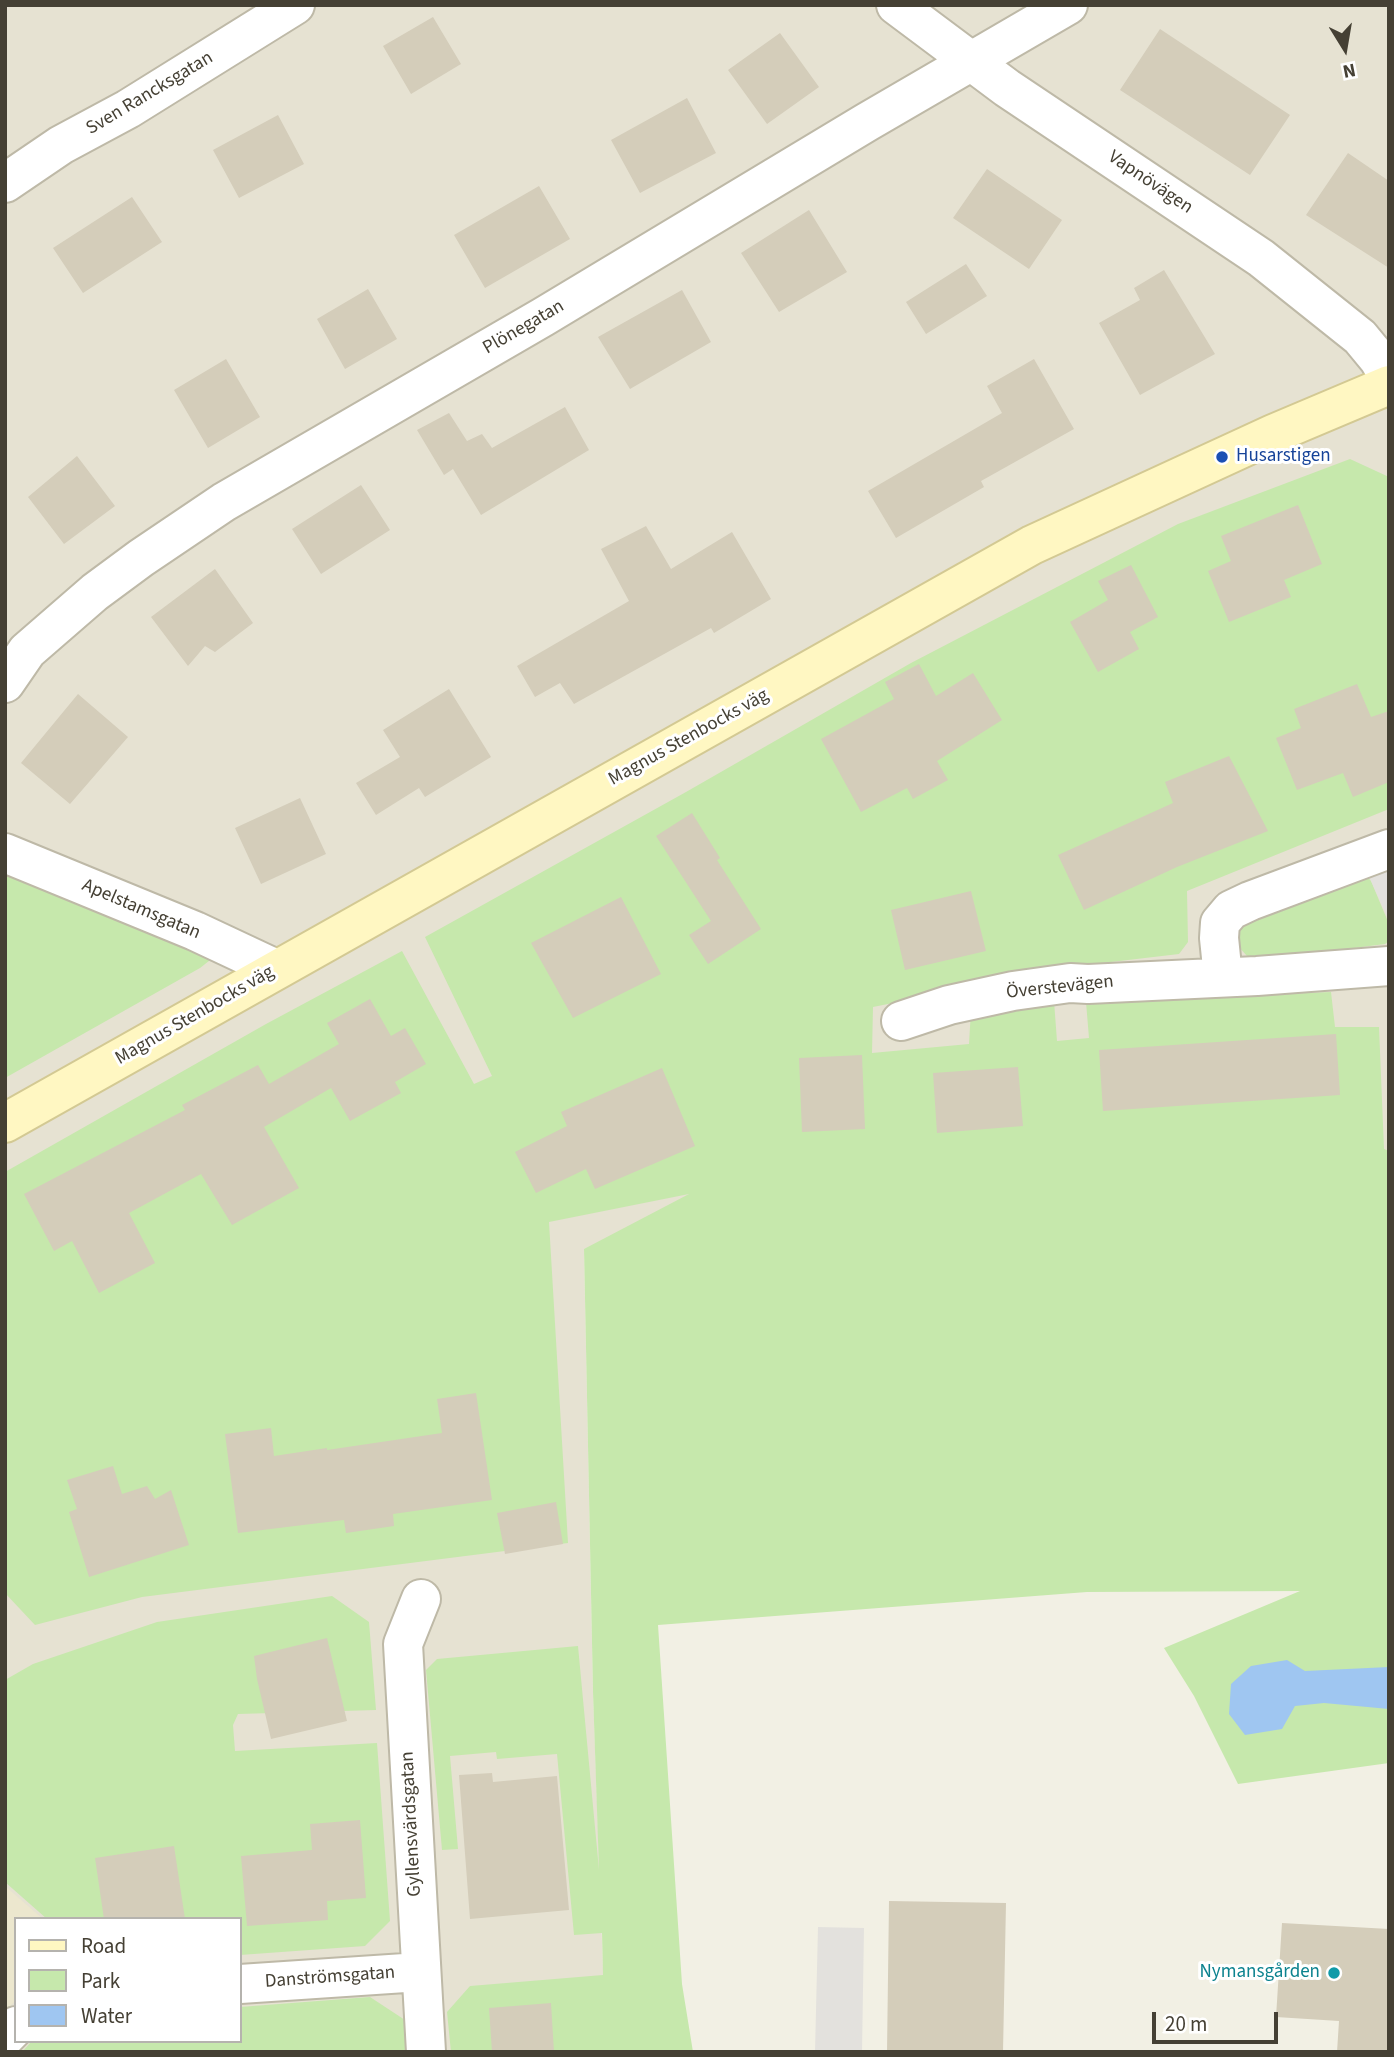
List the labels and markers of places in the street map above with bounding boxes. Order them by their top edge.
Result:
place label: Husarstigen [1236,446,1331,468]
marker: Husarstigen [1214,449,1230,465]
place label: Nymansgården [1200,1962,1320,1984]
marker: Nymansgården [1326,1965,1342,1981]

